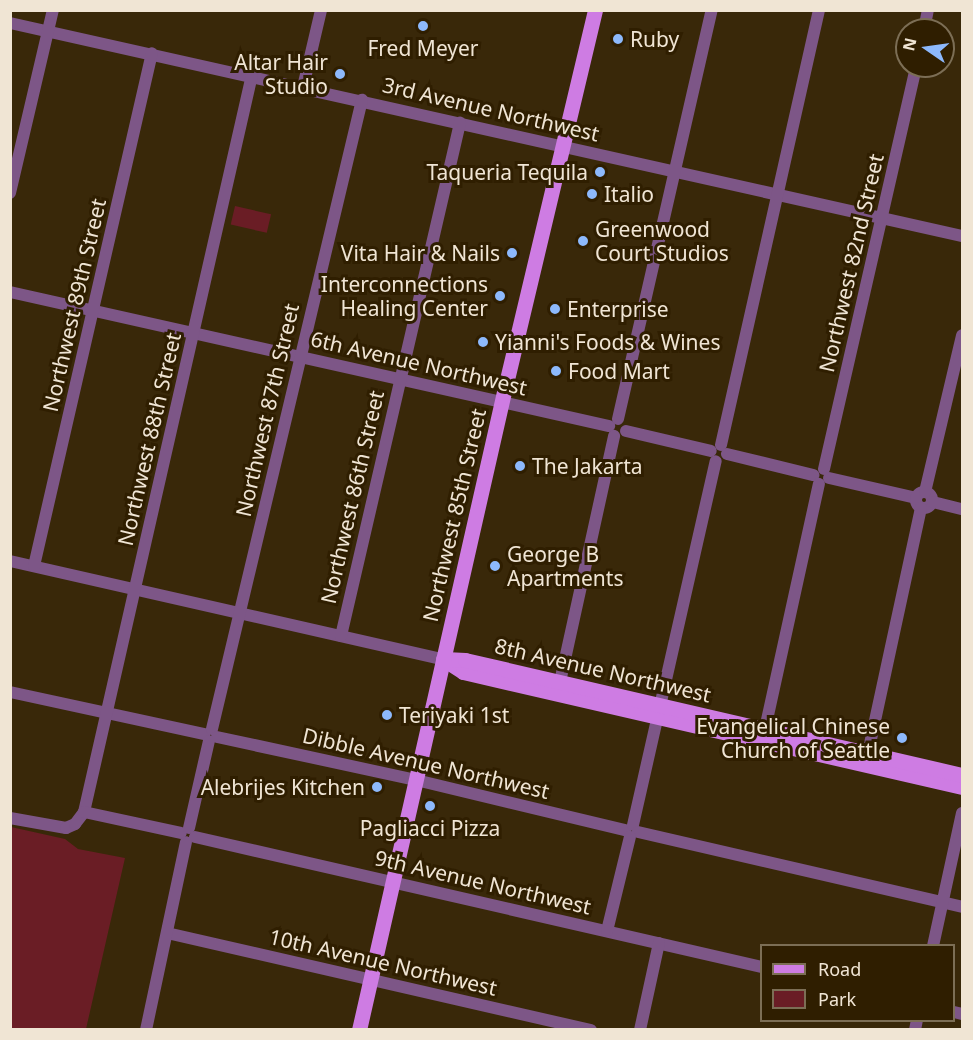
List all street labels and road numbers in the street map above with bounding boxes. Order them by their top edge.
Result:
street label: 3rd Avenue Northwest [380,72,602,146]
street label: Northwest 82nd Street [814,151,888,375]
street label: Northwest 89th Street [37,196,111,414]
street label: Northwest 87th Street [230,301,304,519]
street label: 6th Avenue Northwest [308,326,530,400]
street label: Northwest 88th Street [112,330,186,548]
street label: Northwest 86th Street [315,388,389,606]
street label: Northwest 85th Street [417,406,491,624]
street label: 8th Avenue Northwest [492,633,714,707]
street label: Dibble Avenue Northwest [300,722,552,804]
street label: 9th Avenue Northwest [372,845,594,919]
street label: 10th Avenue Northwest [267,924,499,1000]

